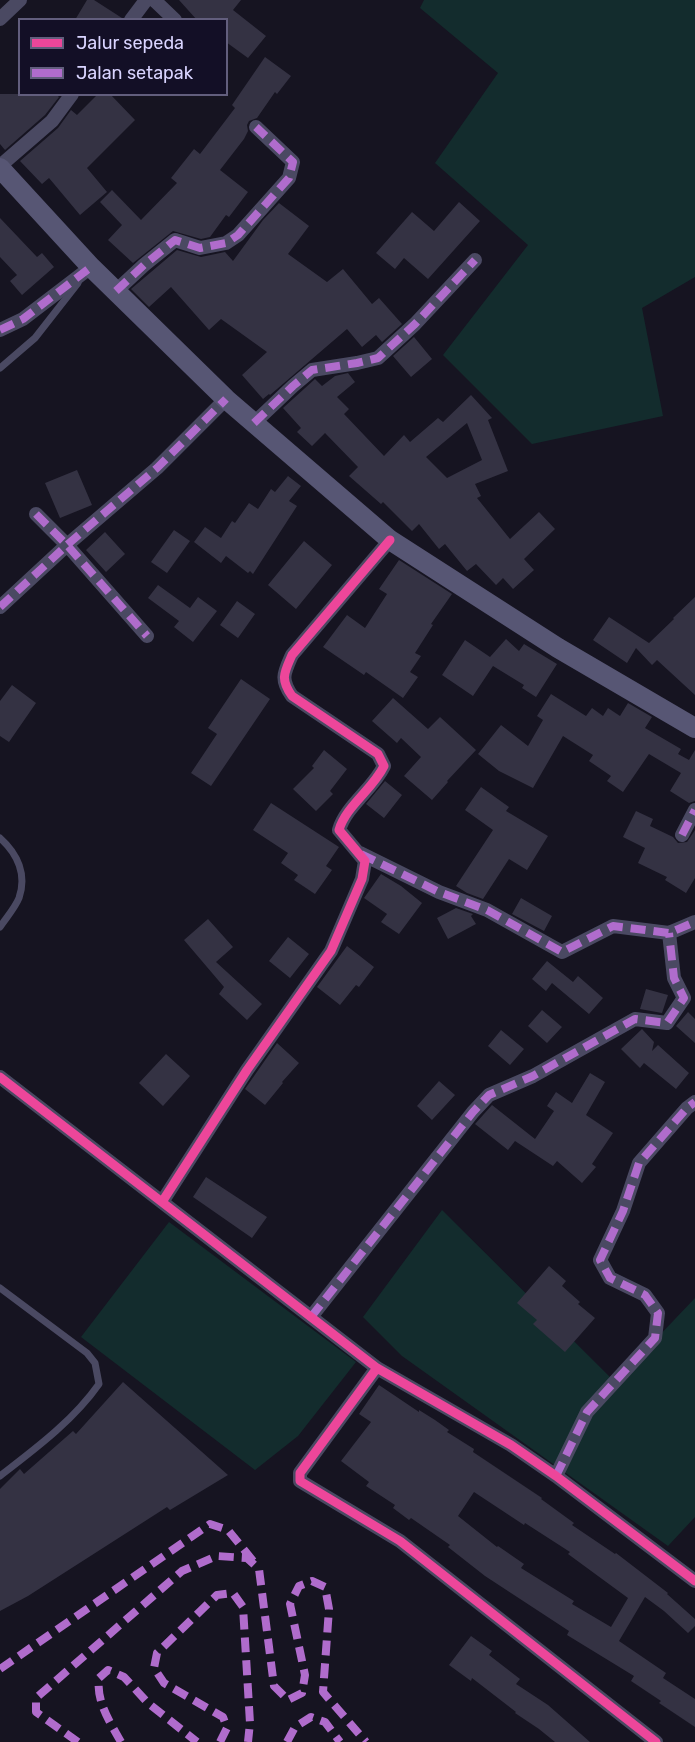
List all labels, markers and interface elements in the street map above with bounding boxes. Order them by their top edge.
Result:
legend [18,18,228,96]
text: Jalur sepeda [76,32,184,54]
text: Jalan setapak [76,62,193,84]

